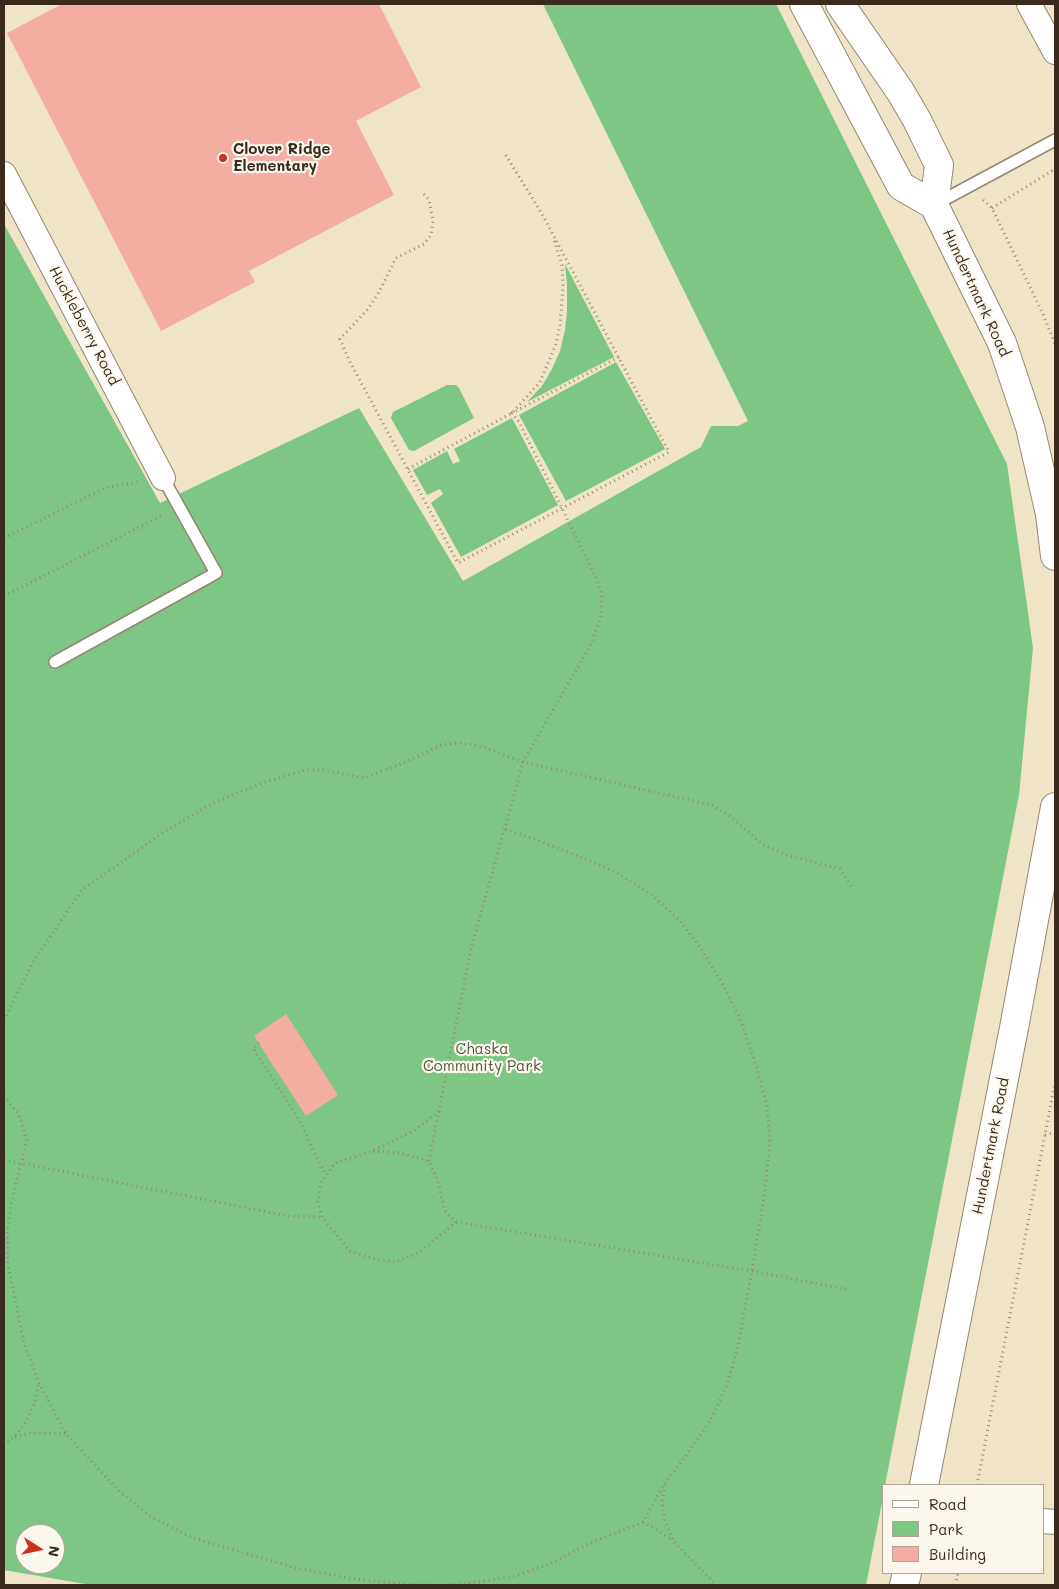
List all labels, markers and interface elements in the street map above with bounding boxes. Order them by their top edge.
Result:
place label: Clover Ridge Elementary [233,140,330,175]
marker: Clover Ridge Elementary [217,152,229,164]
street label: Hundertmark Road [938,226,1014,360]
street label: Huckleberry Road [45,263,123,389]
park label: Chaska Community Park [423,1040,541,1075]
street label: Hundertmark Road [969,1076,1013,1216]
legend [882,1484,1044,1574]
text: Road [929,1494,966,1514]
text: Park [929,1519,963,1539]
north arrow [15,1524,65,1574]
text: Building [929,1544,986,1564]
text: N [44,1545,65,1558]

